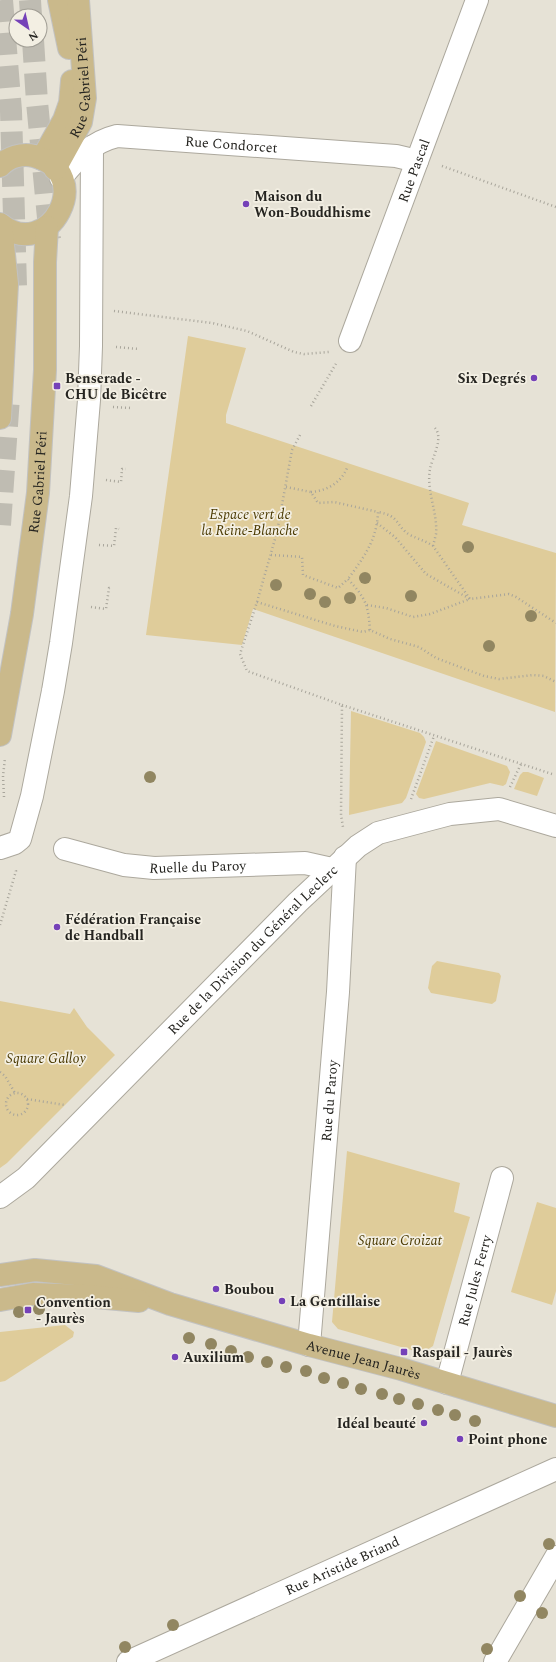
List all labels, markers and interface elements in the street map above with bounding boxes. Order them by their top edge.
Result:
north arrow [8,8,48,48]
text: N [25,26,42,45]
street label: Rue Gabriel Péri [64,36,96,142]
street label: Rue Condorcet [184,131,278,158]
street label: Rue Pascal [393,136,435,206]
place label: Maison du Won-Bouddhisme [254,186,371,223]
marker: Maison du Won-Bouddhisme [241,199,251,209]
place label: Benserade - CHU de Bicêtre [65,368,167,405]
place label: Six Degrés [457,368,526,389]
marker: Six Degrés [529,373,539,383]
marker: Benserade - CHU de Bicêtre [52,381,62,391]
street label: Rue Gabriel Péri [23,430,53,534]
park label: Espace vert de la Reine-Blanche [201,504,299,541]
street label: Ruelle du Paroy [148,855,248,879]
street label: Rue de la Division du Général Leclerc [163,860,343,1040]
place label: Fédération Française de Handball [65,909,201,946]
marker: Fédération Française de Handball [52,922,62,932]
park label: Square Galloy [6,1048,86,1069]
street label: Rue du Paroy [316,1058,343,1143]
park label: Square Croizat [358,1230,443,1251]
street label: Rue Jules Ferry [453,1231,498,1329]
place label: Boubou [224,1279,275,1300]
marker: Boubou [211,1284,221,1294]
place label: La Gentillaise [290,1291,380,1312]
place label: Convention - Jaurès [36,1292,111,1329]
marker: La Gentillaise [277,1296,287,1306]
marker: Convention - Jaurès [23,1305,33,1315]
street label: Avenue Jean Jaurès [303,1335,424,1385]
place label: Raspail - Jaurès [412,1342,513,1363]
place label: Auxilium [183,1347,245,1368]
marker: Raspail - Jaurès [399,1347,409,1357]
marker: Auxilium [170,1352,180,1362]
place label: Idéal beauté [337,1413,416,1434]
marker: Idéal beauté [419,1418,429,1428]
place label: Point phone [468,1429,547,1450]
marker: Point phone [455,1434,465,1444]
street label: Rue Aristide Briand [282,1531,403,1601]

